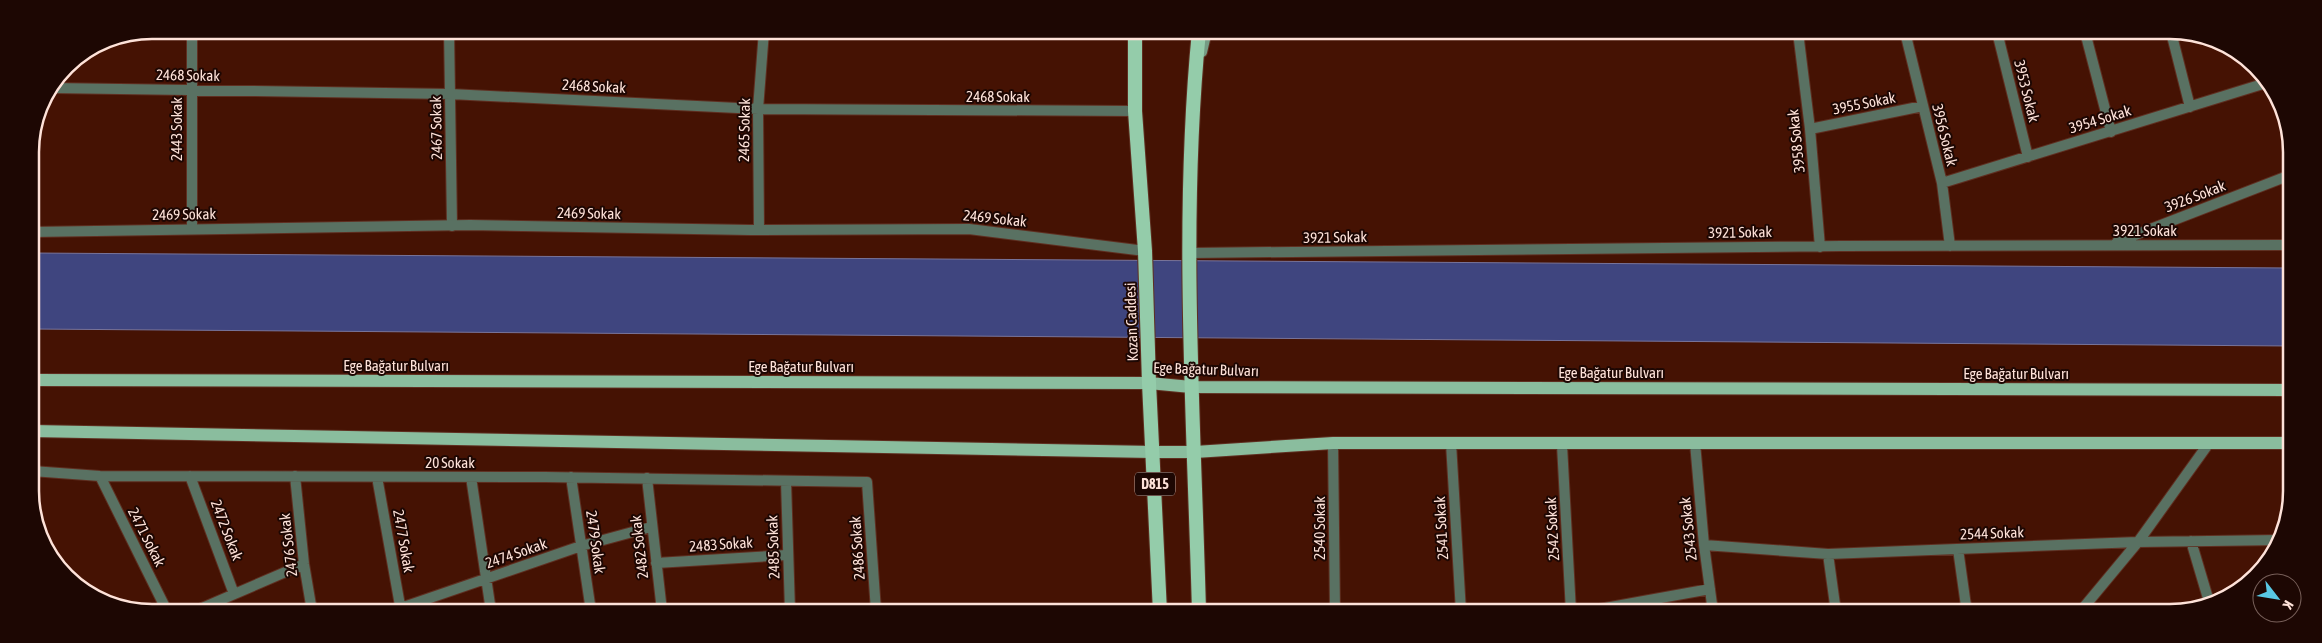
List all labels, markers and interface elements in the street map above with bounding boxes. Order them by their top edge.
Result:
street label: 3953 Sokak [2011,58,2043,124]
street label: 2468 Sokak [156,66,220,84]
street label: 2468 Sokak [562,76,627,96]
street label: 2468 Sokak [966,88,1030,105]
street label: 3955 Sokak [1831,88,1897,117]
street label: 2467 Sokak [427,96,445,160]
street label: 2443 Sokak [168,97,185,161]
street label: 2465 Sokak [735,98,753,162]
street label: 3954 Sokak [2067,101,2133,136]
street label: 3956 Sokak [1929,102,1961,168]
street label: 3958 Sokak [1784,108,1808,174]
street label: 3926 Sokak [2162,176,2228,215]
street label: 2469 Sokak [557,204,621,222]
street label: 2469 Sokak [152,205,216,223]
street label: 2469 Sokak [962,206,1028,230]
street label: 3921 Sokak [2113,222,2177,239]
street label: 3921 Sokak [1708,223,1772,241]
street label: 3921 Sokak [1303,228,1367,246]
street label: Kozan Caddesi [1121,282,1141,362]
street label: Ege Bağatur Bulvarı [343,357,449,374]
street label: Ege Bağatur Bulvarı [748,358,854,375]
street label: Ege Bağatur Bulvarı [1153,359,1259,379]
street label: Ege Bağatur Bulvarı [1558,364,1664,381]
street label: Ege Bağatur Bulvarı [1963,365,2069,382]
street label: 20 Sokak [425,454,475,471]
road number: D815 [1135,472,1175,496]
street label: 2541 Sokak [1431,495,1451,560]
street label: 2540 Sokak [1311,496,1328,560]
street label: 2542 Sokak [1542,496,1562,561]
street label: 2543 Sokak [1676,496,1700,562]
street label: 2472 Sokak [208,497,247,563]
street label: 2471 Sokak [125,505,169,570]
street label: 2477 Sokak [390,508,418,574]
street label: 2479 Sokak [583,509,609,575]
street label: 2476 Sokak [276,512,300,578]
street label: 2482 Sokak [627,514,651,580]
street label: 2485 Sokak [763,514,783,579]
street label: 2486 Sokak [846,515,868,580]
street label: 2544 Sokak [1960,523,2025,543]
street label: 2483 Sokak [689,533,754,555]
street label: 2474 Sokak [483,534,549,571]
north arrow [2252,573,2302,623]
text: K [2279,598,2297,612]

